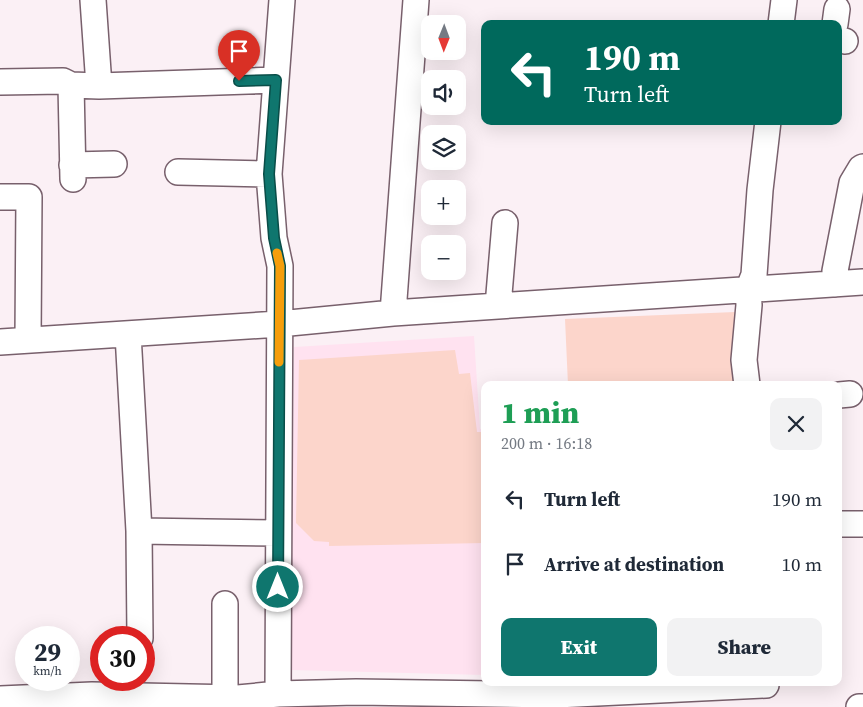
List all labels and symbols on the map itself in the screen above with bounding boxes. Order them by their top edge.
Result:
north arrow [421,15,466,60]
pin [218,30,260,81]
position arrow [251,560,303,612]
speed limit sign: 30 [90,626,155,691]

